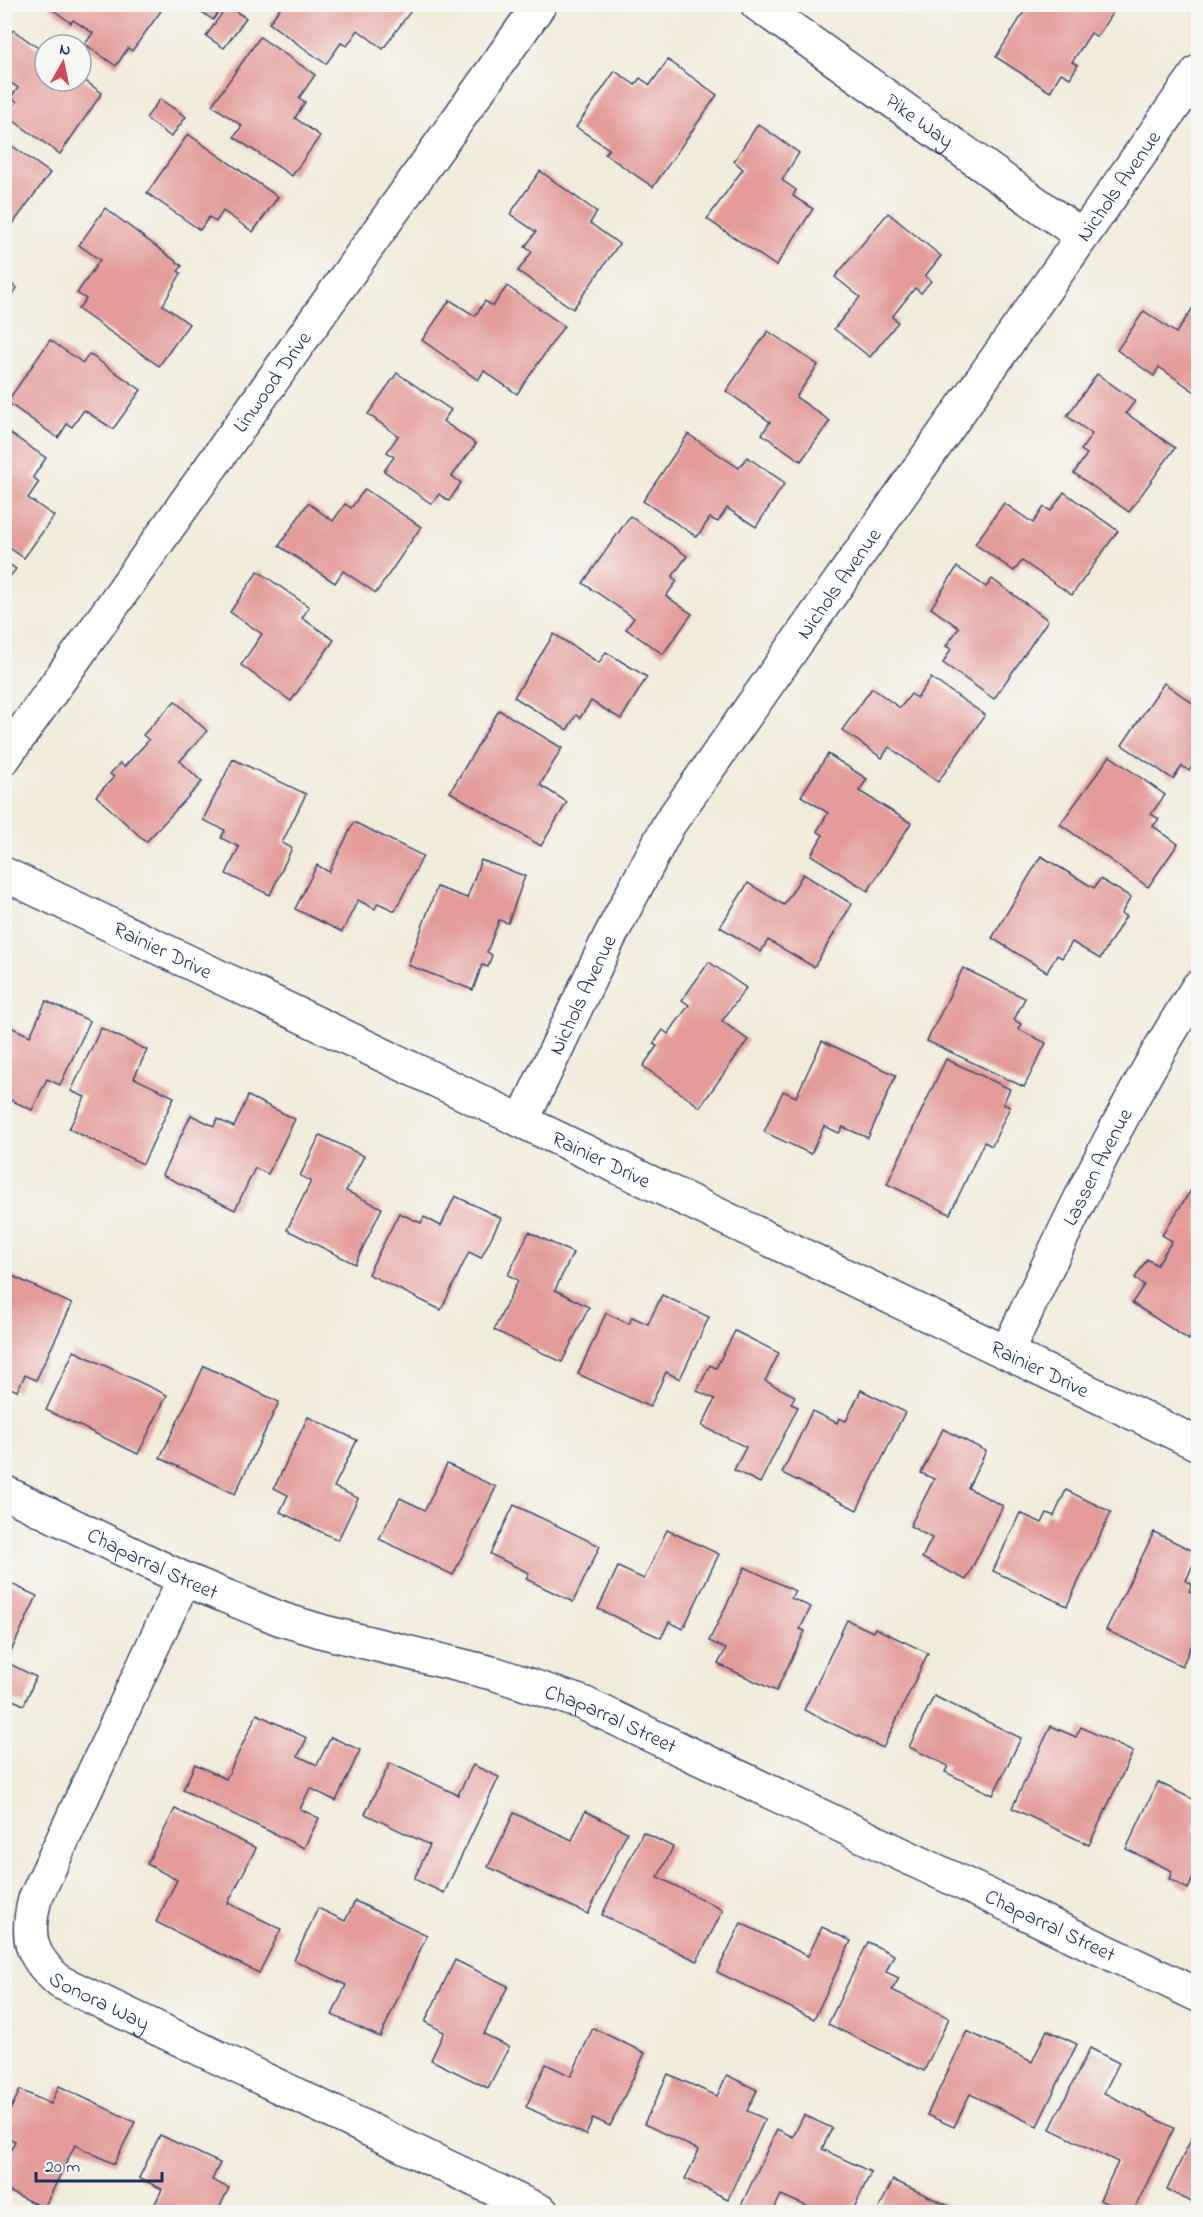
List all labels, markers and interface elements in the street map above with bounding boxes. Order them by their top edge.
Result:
north arrow [33,33,93,93]
text: N [58,37,72,63]
street label: Pike Way [878,87,959,158]
street label: Nichols Avenue [1070,125,1170,248]
street label: Linwood Drive [227,325,320,440]
street label: Nichols Avenue [790,522,890,646]
street label: Rainier Drive [108,915,217,988]
street label: Nichols Avenue [542,930,626,1061]
street label: Lassen Avenue [1056,1103,1141,1231]
street label: Rainier Drive [546,1125,655,1198]
street label: Rainier Drive [985,1334,1094,1407]
street label: Chaparral Street [81,1521,222,1608]
street label: Chaparral Street [540,1678,681,1762]
street label: Chaparral Street [979,1883,1120,1971]
street label: Sonora Way [41,1965,154,2041]
scale bar [36,2145,162,2183]
text: 20 m [45,2155,80,2181]

